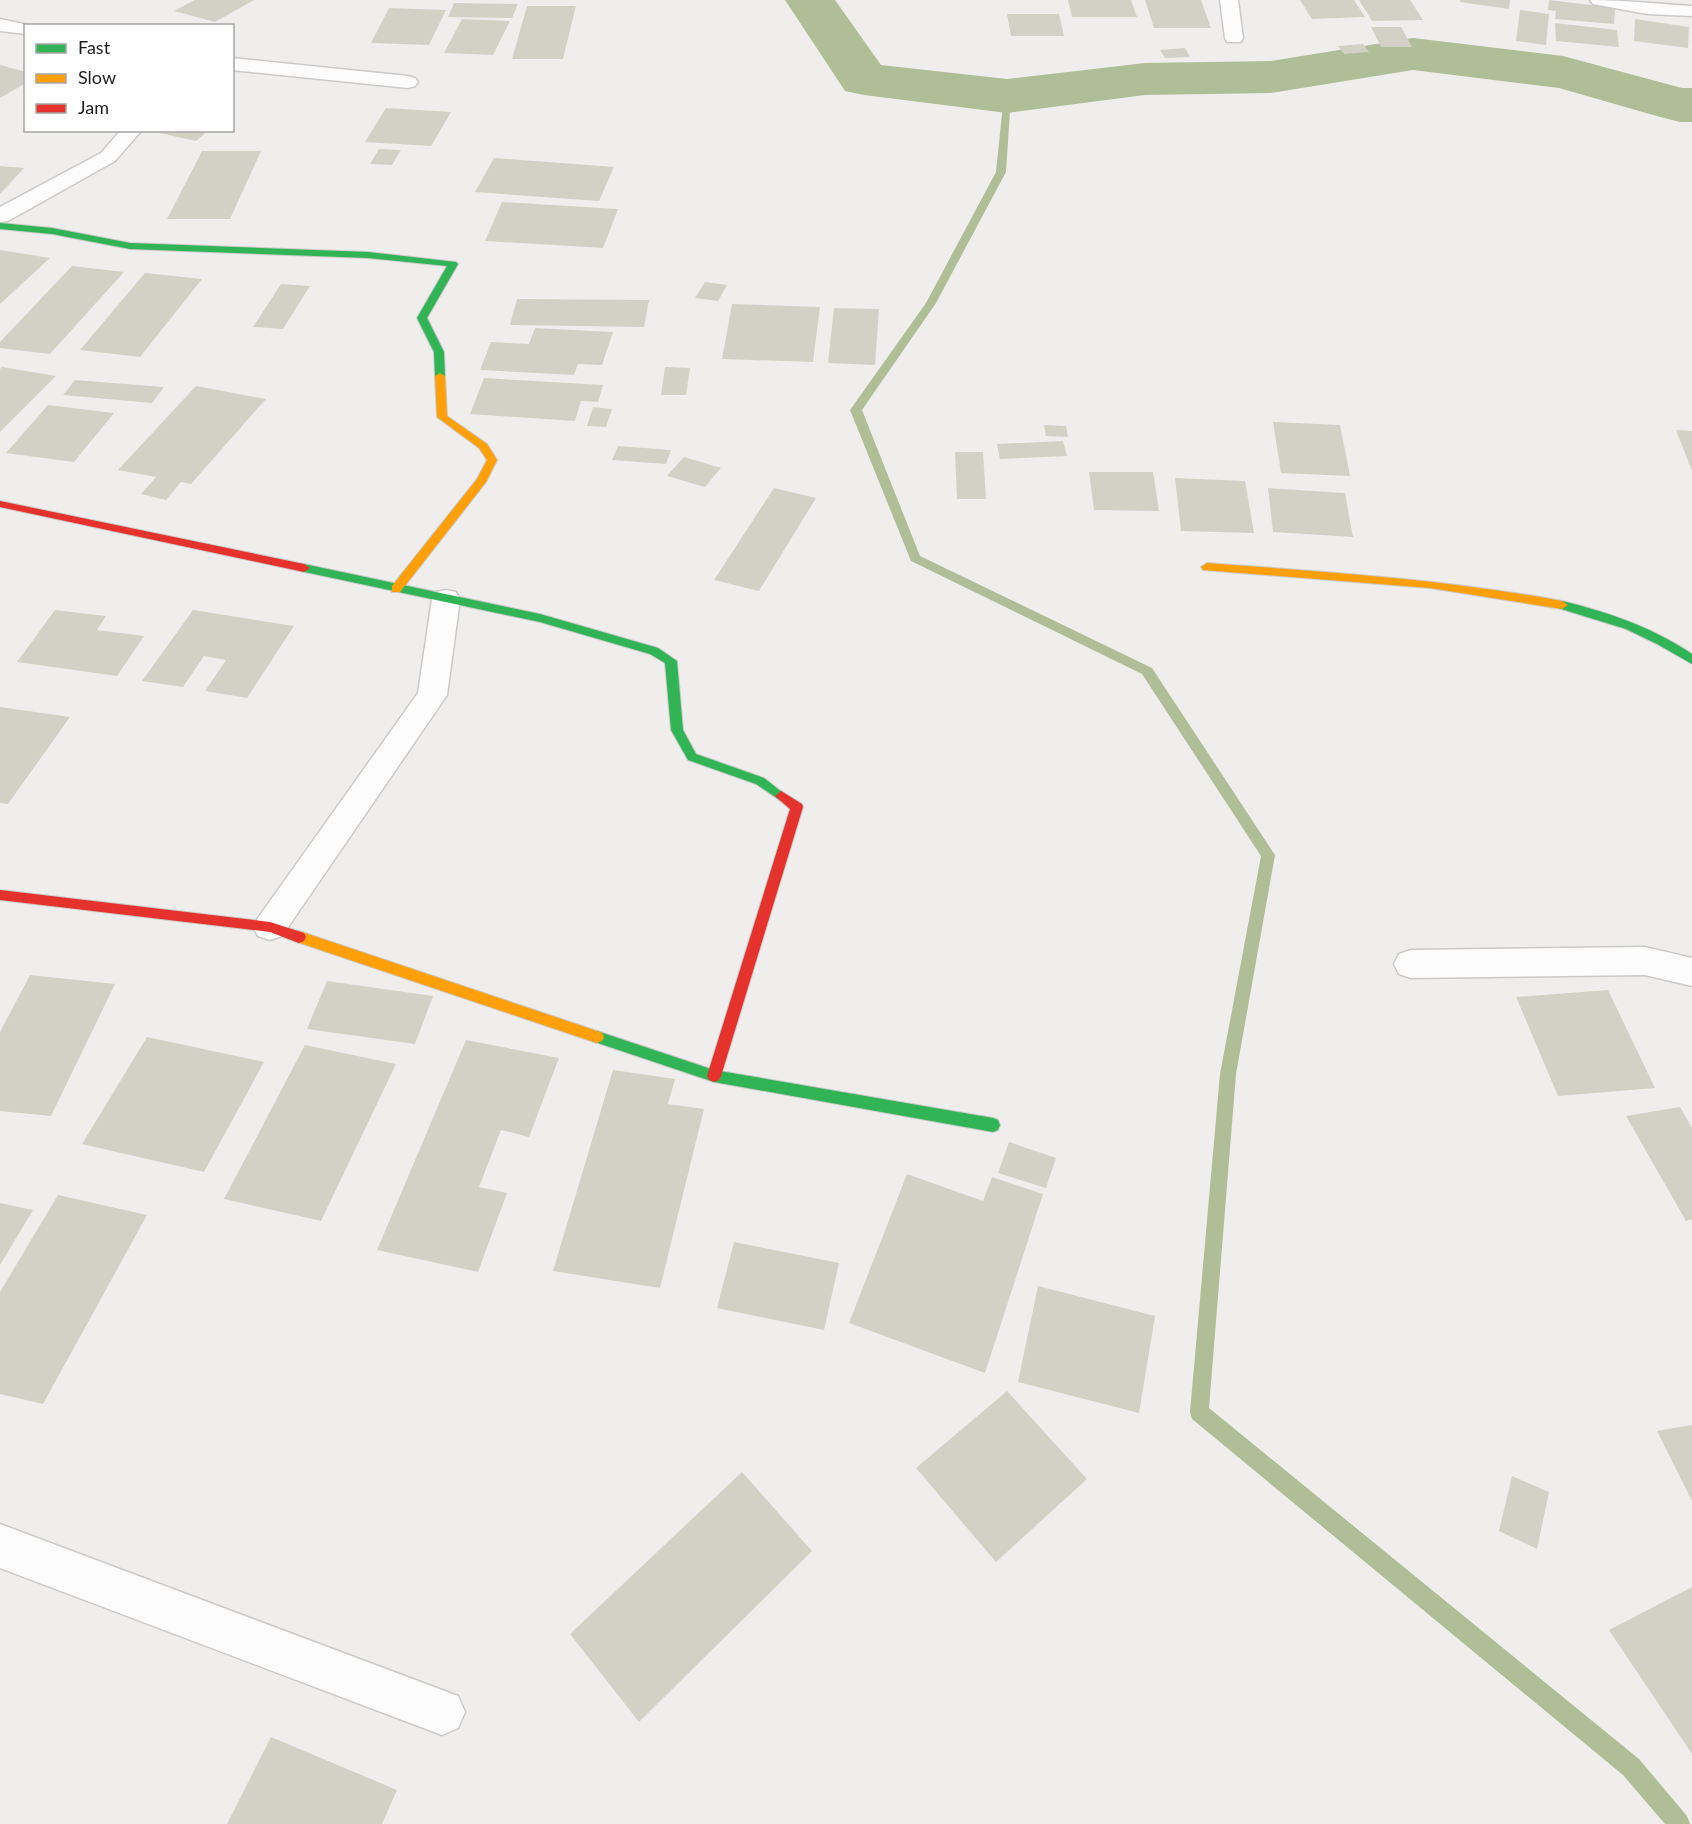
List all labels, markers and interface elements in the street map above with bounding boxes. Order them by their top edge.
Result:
legend [24,24,234,132]
text: Fast [78,36,111,58]
text: Slow [78,66,116,88]
text: Jam [78,96,109,118]

